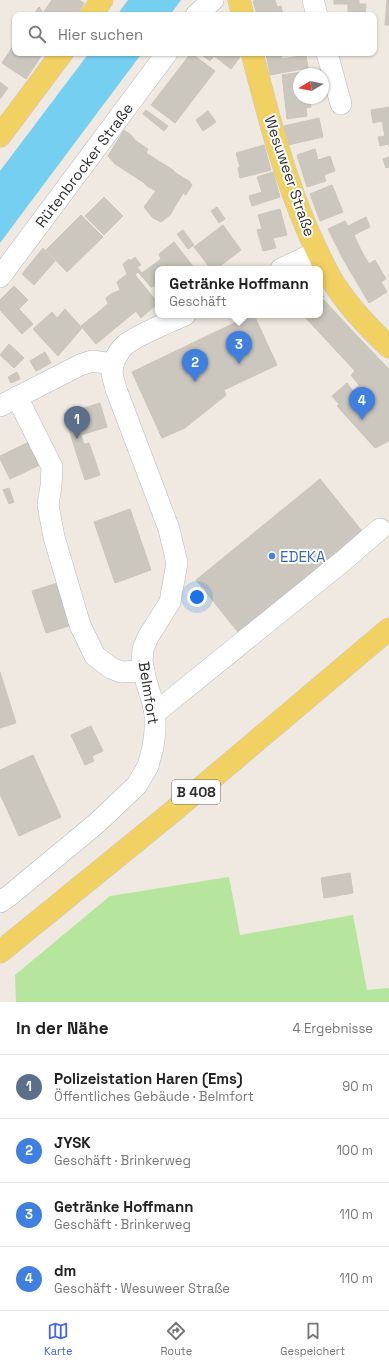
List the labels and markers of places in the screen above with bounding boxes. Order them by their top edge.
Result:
pin: 3 [226,331,252,364]
pin: 2 [182,349,208,382]
pin: 4 [349,387,375,420]
pin: 1 [64,406,90,439]
place label: EDEKA [280,547,326,566]
marker: EDEKA [267,551,277,561]

